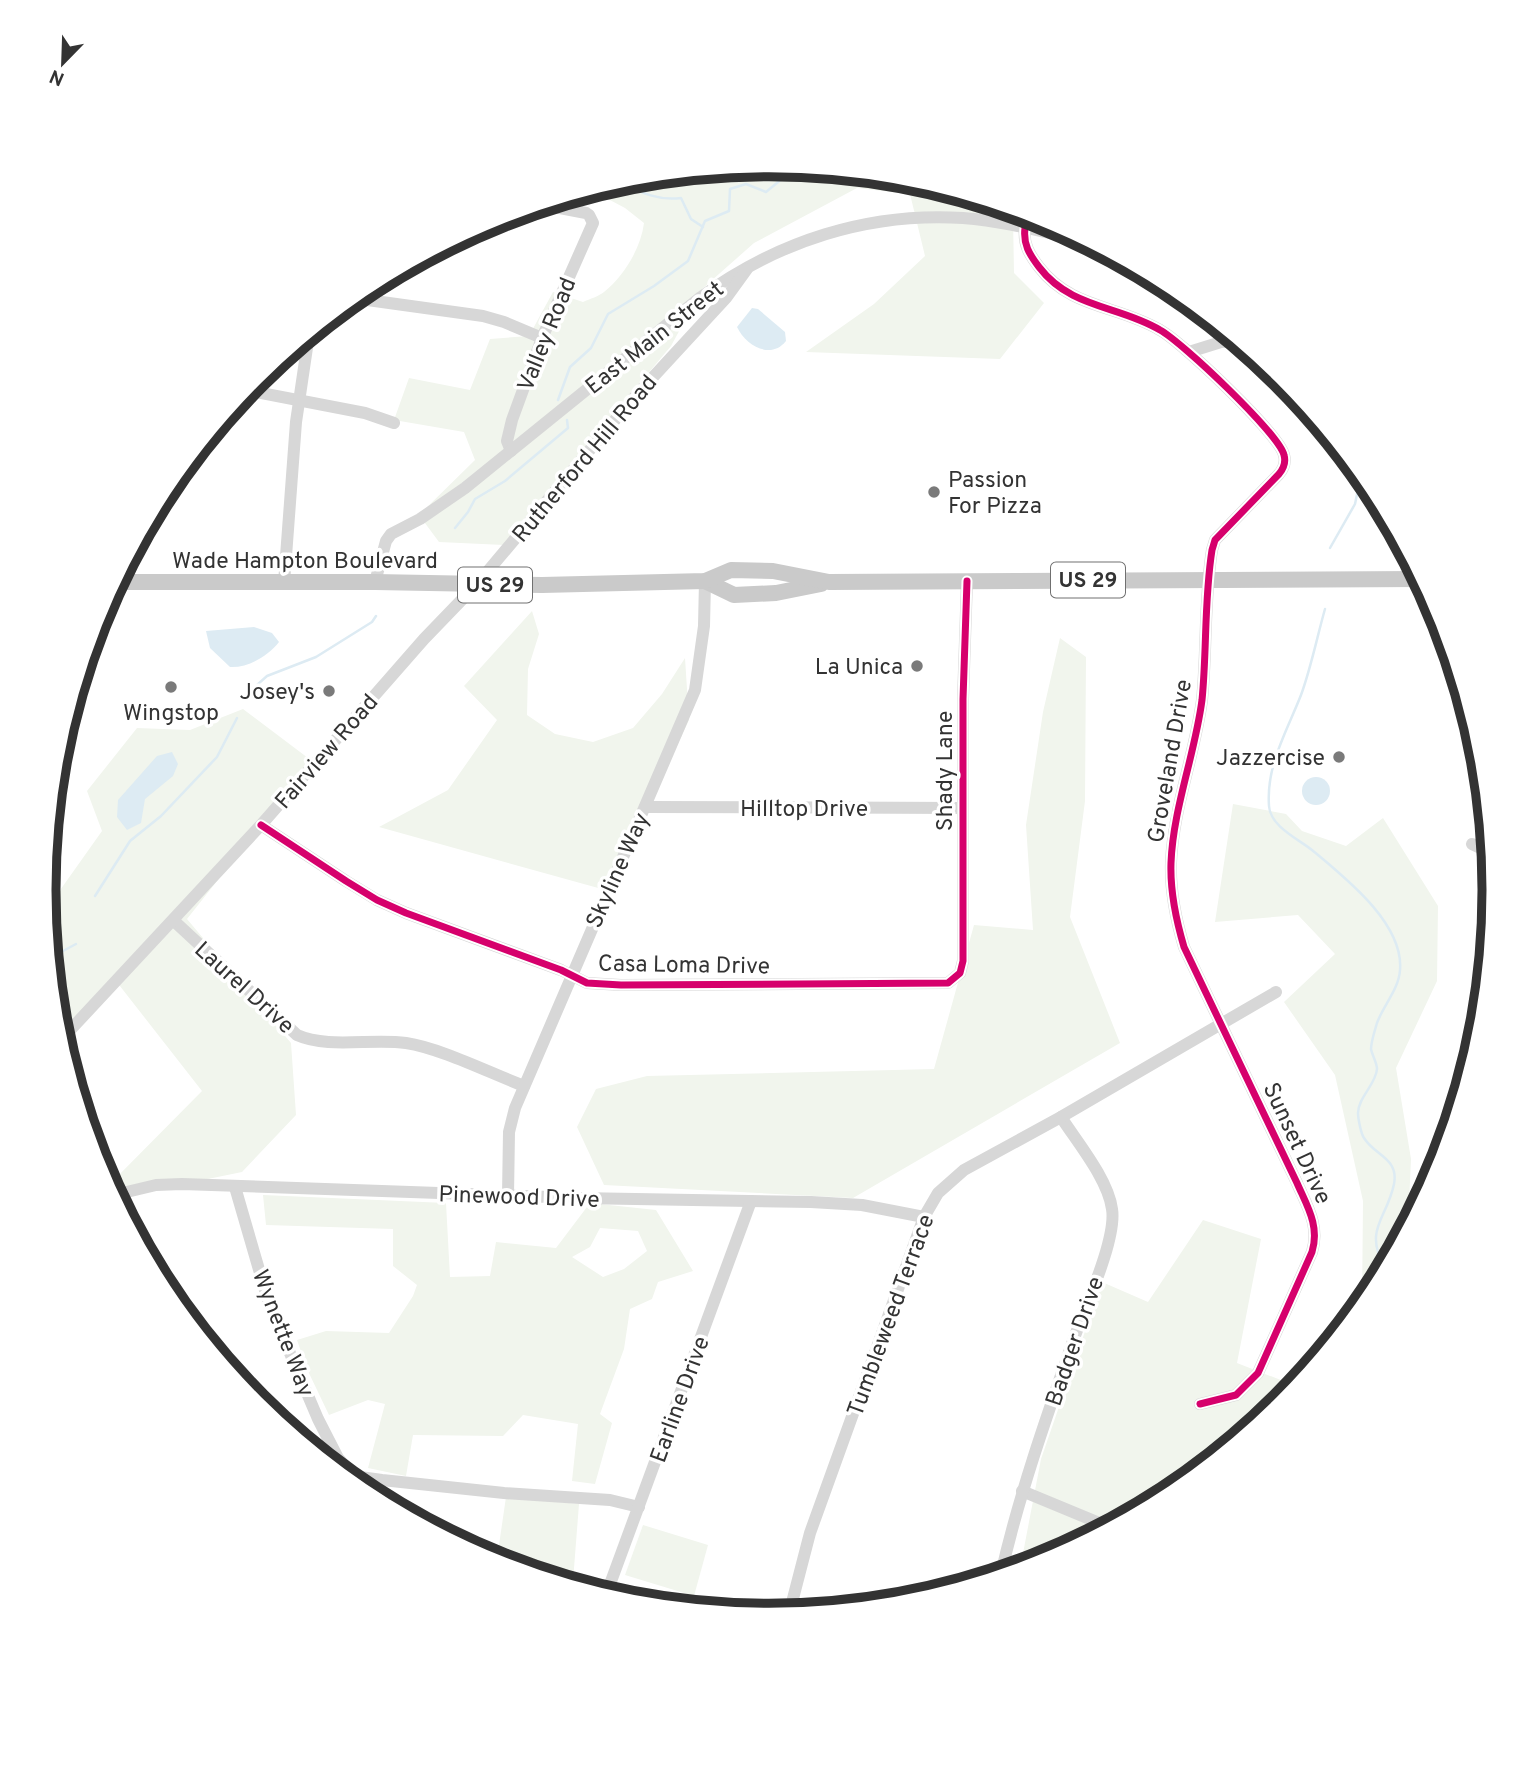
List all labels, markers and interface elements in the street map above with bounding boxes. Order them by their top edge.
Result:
north arrow [28,28,98,98]
text: N [46,63,68,91]
street label: Valley Road [512,274,584,396]
street label: East Main Street [580,276,731,402]
street label: Rutherford Hill Road [507,370,665,549]
place label: Passion For Pizza [948,467,1042,522]
marker: Passion For Pizza [926,484,942,500]
street label: Wade Hampton Boulevard [172,548,438,577]
road number: US 29 [1051,562,1125,598]
road number: US 29 [458,568,532,602]
place label: La Unica [815,654,903,683]
marker: La Unica [909,658,925,674]
street label: Groveland Drive [1143,677,1200,845]
marker: Wingstop [163,679,179,695]
place label: Josey's [239,679,315,708]
marker: Josey's [321,683,337,699]
street label: Fairview Road [270,689,386,816]
place label: Wingstop [123,700,219,729]
street label: Shady Lane [932,711,961,831]
place label: Jazzercise [1216,745,1325,774]
marker: Jazzercise [1331,749,1347,765]
street label: Hilltop Drive [740,796,868,825]
street label: Skyline Way [581,809,658,933]
street label: Laurel Drive [187,936,299,1041]
street label: Casa Loma Drive [598,950,770,983]
street label: Sunset Drive [1255,1079,1337,1210]
street label: Pinewood Drive [438,1181,600,1216]
street label: Tumbleweed Terrace [842,1211,942,1421]
street label: Wynette Way [244,1266,319,1402]
street label: Badger Drive [1041,1273,1112,1410]
street label: Earline Drive [645,1333,718,1467]

